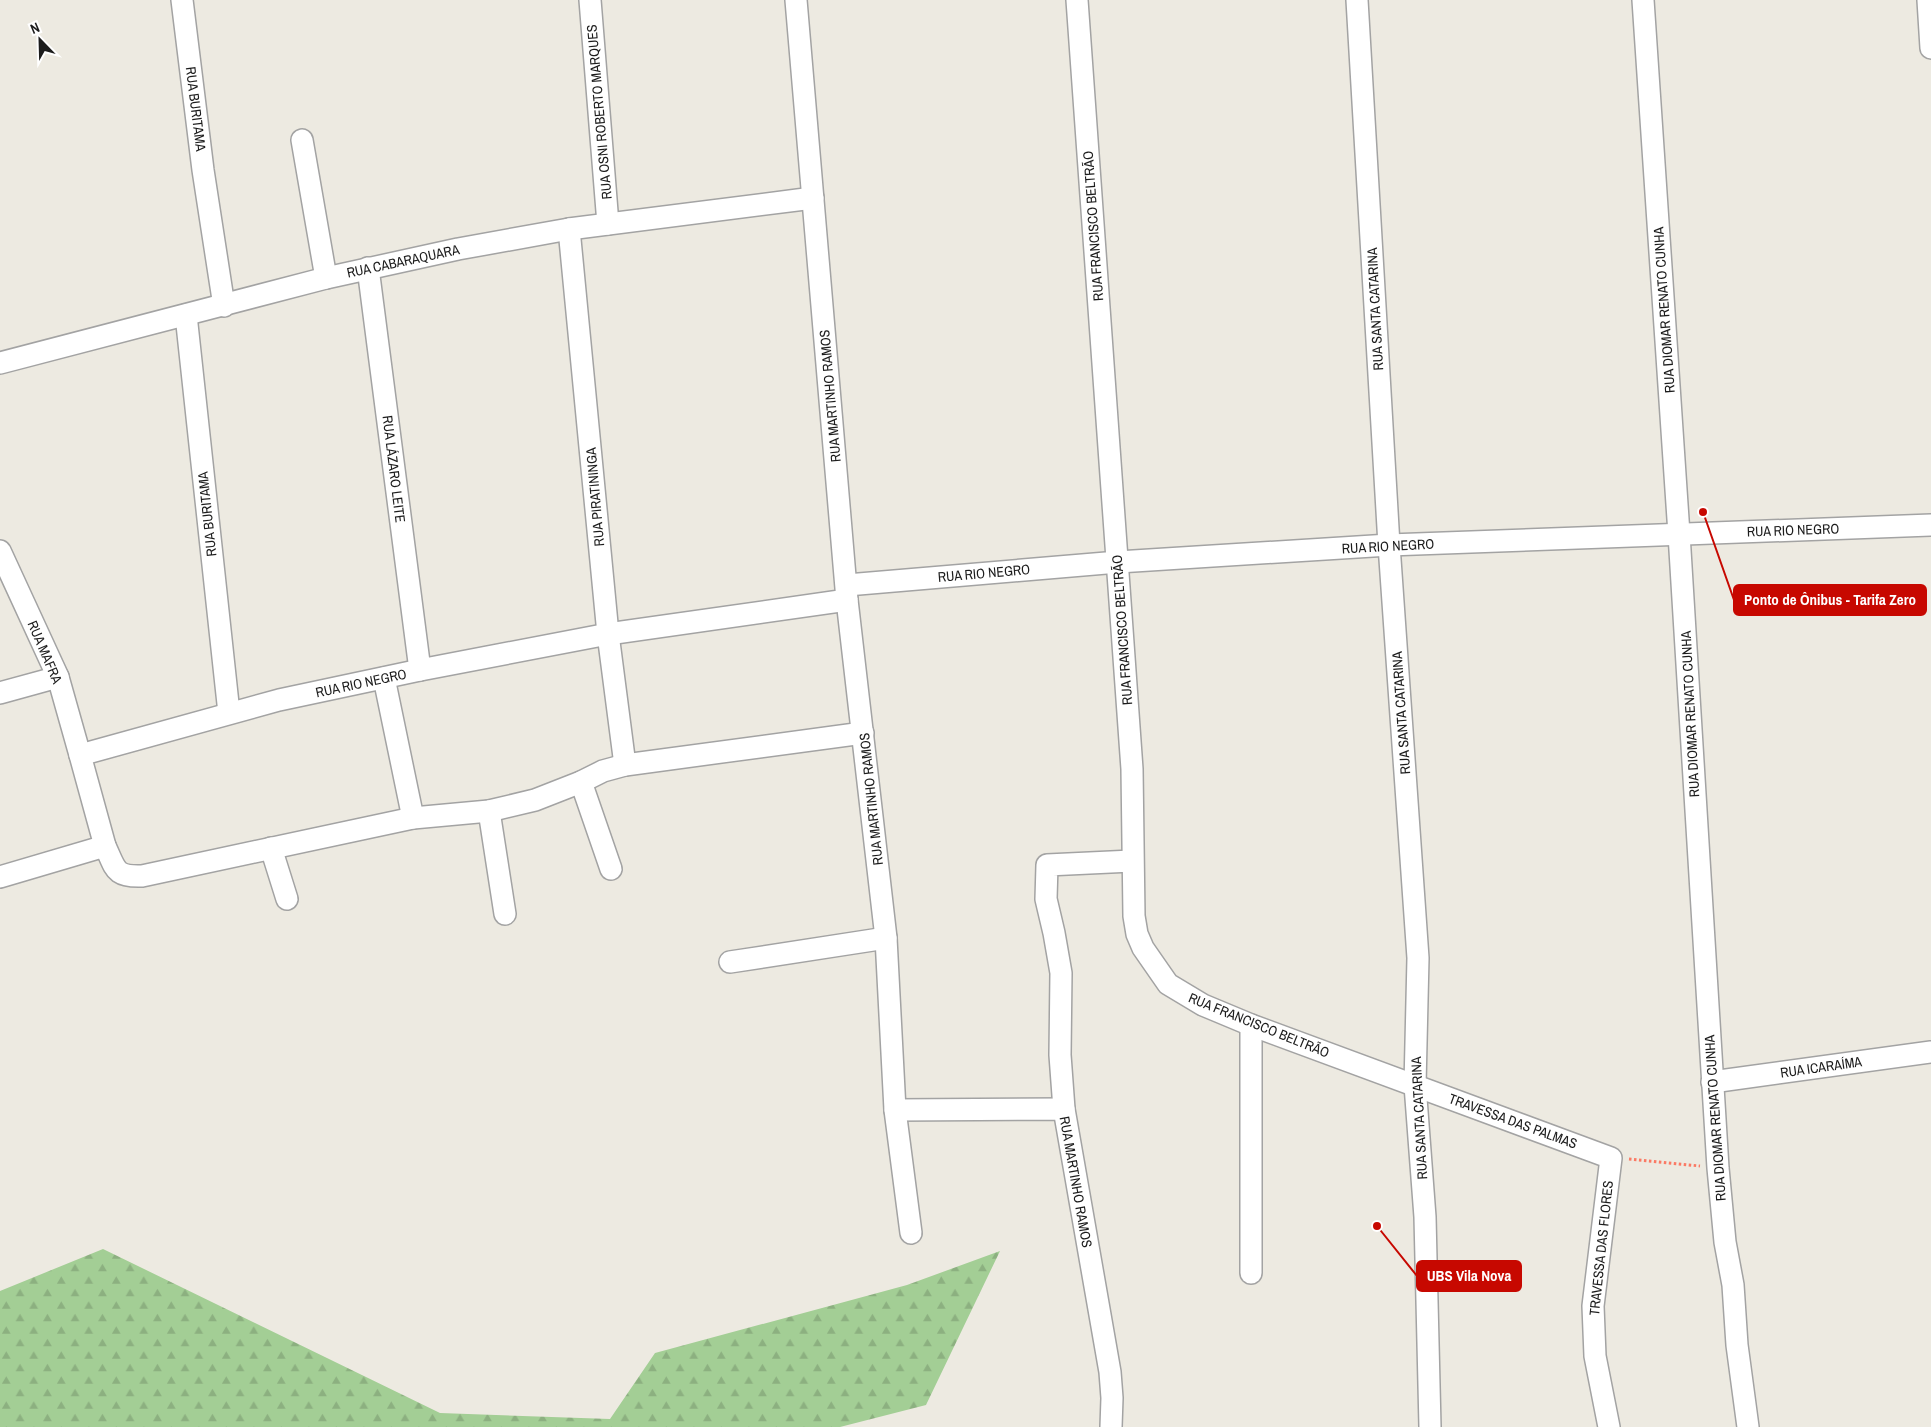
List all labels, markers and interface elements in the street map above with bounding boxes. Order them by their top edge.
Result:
north arrow [15,15,65,65]
text: N [28,18,42,38]
street label: RUA OSNI ROBERTO MARQUES [582,23,616,200]
street label: RUA BURITAMA [182,66,210,153]
street label: RUA FRANCISCO BELTRÃO [1079,150,1107,302]
street label: RUA DIOMAR RENATO CUNHA [1649,226,1679,394]
street label: RUA CABARAQUARA [345,240,461,282]
street label: RUA SANTA CATARINA [1363,247,1387,371]
street label: RUA MARTINHO RAMOS [815,329,845,463]
street label: RUA LÁZARO LEITE [378,414,410,524]
street label: RUA PIRATININGA [582,446,608,547]
street label: RUA BURITAMA [194,470,220,557]
street label: RUA RIO NEGRO [1746,519,1840,541]
street label: RUA RIO NEGRO [1341,535,1435,557]
street label: RUA FRANCISCO BELTRÃO [1108,554,1136,706]
street label: RUA RIO NEGRO [937,560,1031,586]
callout: Ponto de Ônibus - Tarifa Zero [1734,585,1926,615]
text: Ponto de Ônibus - Tarifa Zero [1744,589,1916,610]
street label: RUA MAFRA [24,618,67,687]
street label: RUA DIOMAR RENATO CUNHA [1677,630,1703,798]
street label: RUA SANTA CATARINA [1388,651,1414,775]
street label: RUA RIO NEGRO [314,665,408,701]
street label: RUA MARTINHO RAMOS [855,732,887,866]
street label: RUA FRANCISCO BELTRÃO [1186,988,1332,1062]
street label: RUA DIOMAR RENATO CUNHA [1700,1034,1730,1202]
street label: RUA ICARAÍMA [1779,1052,1863,1082]
street label: RUA SANTA CATARINA [1407,1056,1431,1180]
street label: TRAVESSA DAS PALMAS [1446,1089,1580,1153]
street label: RUA MARTINHO RAMOS [1056,1115,1096,1249]
street label: TRAVESSA DAS FLORES [1585,1179,1617,1316]
callout: UBS Vila Nova [1417,1261,1521,1291]
text: UBS Vila Nova [1427,1265,1511,1286]

